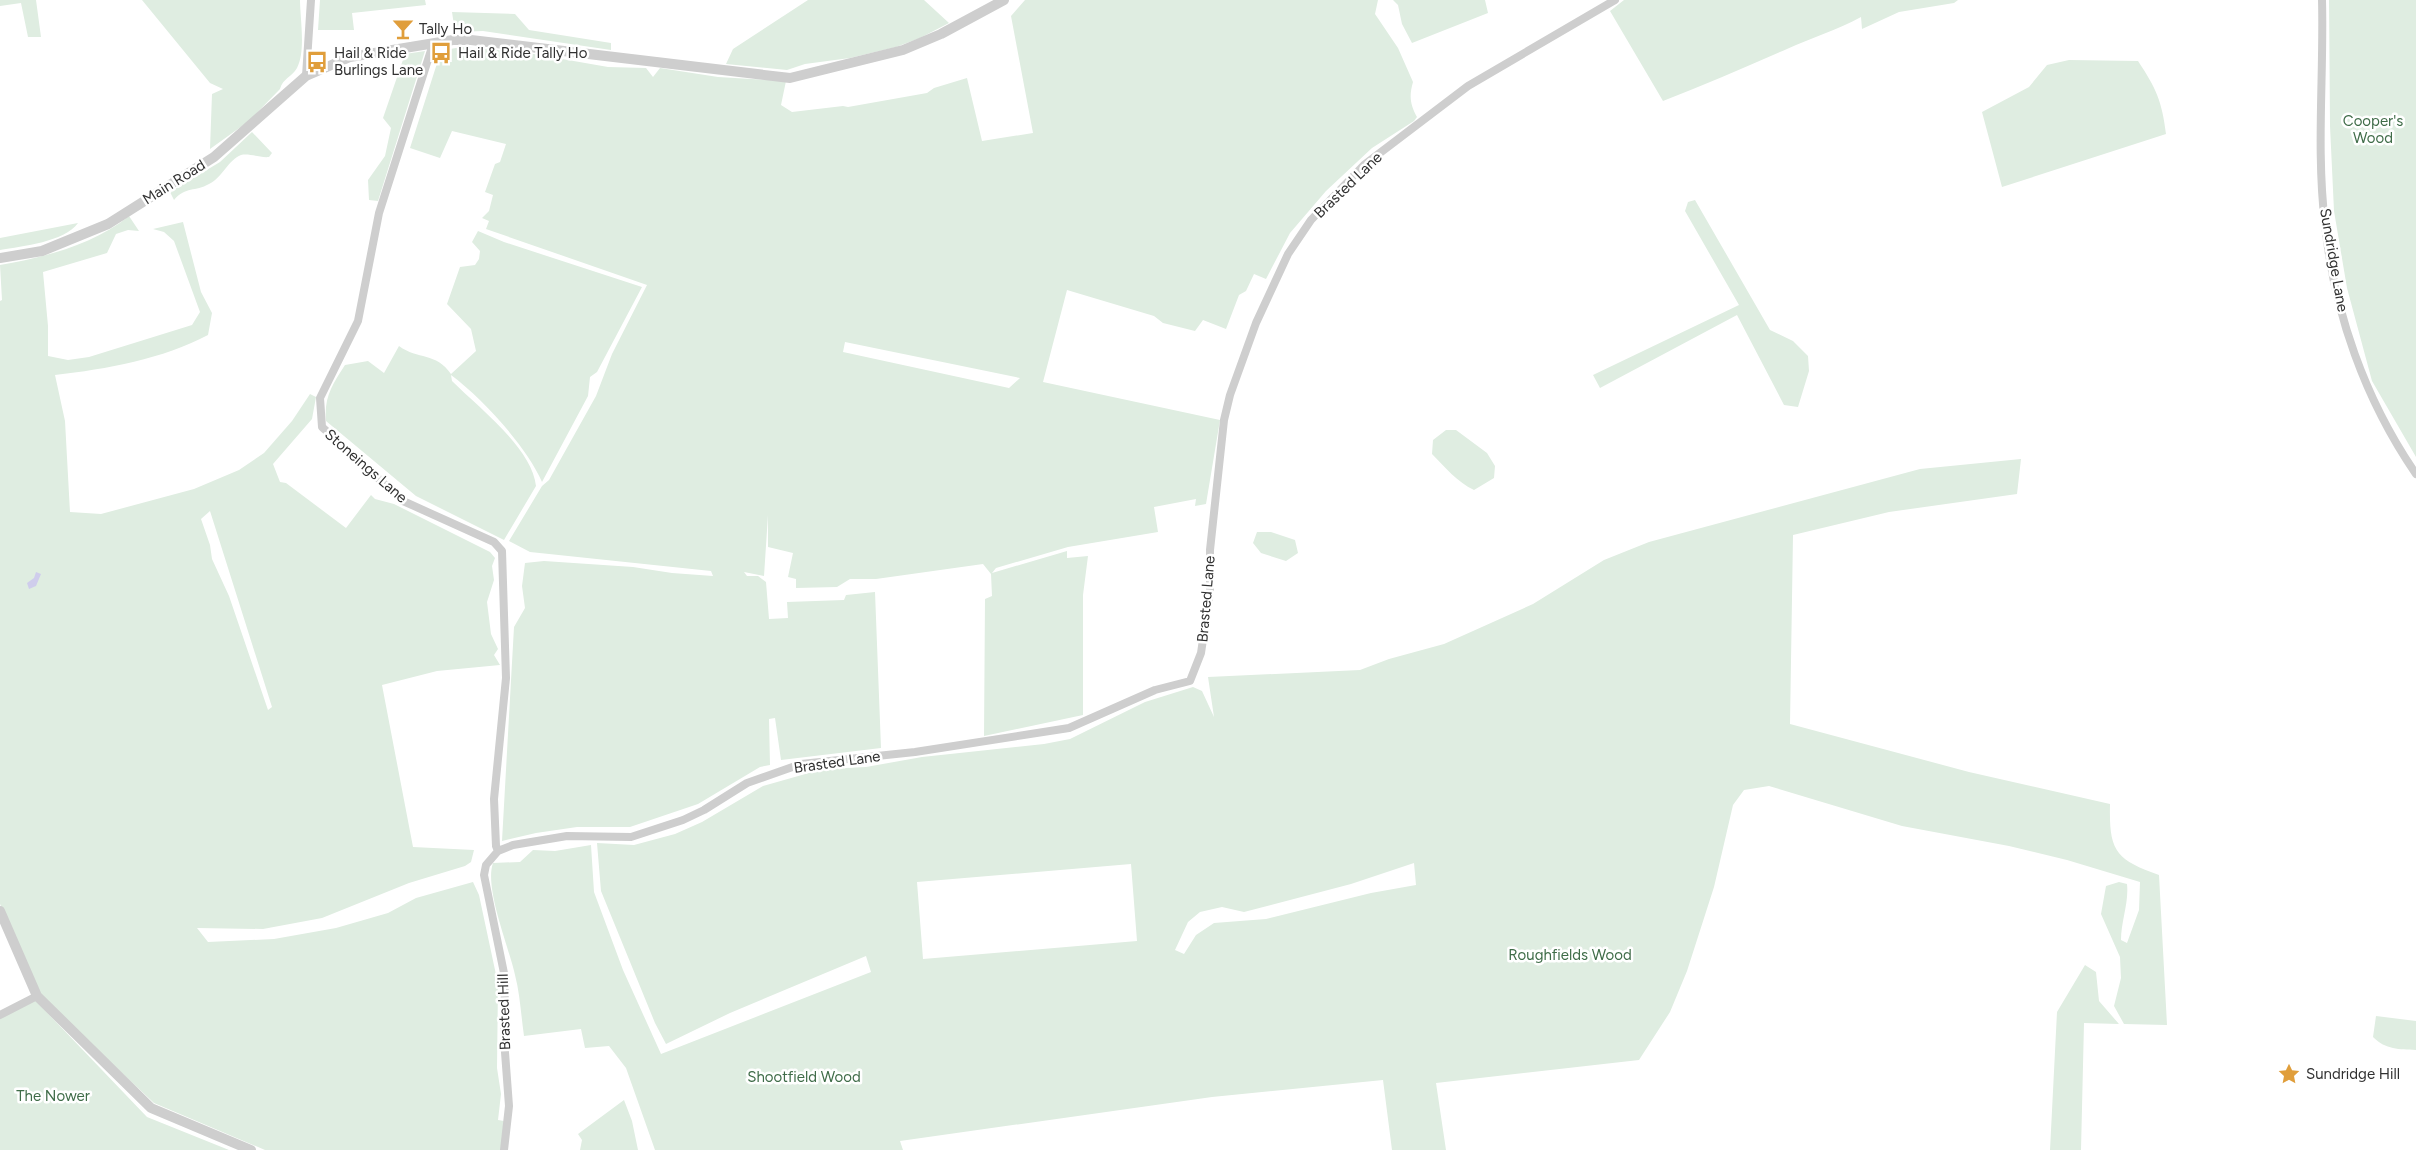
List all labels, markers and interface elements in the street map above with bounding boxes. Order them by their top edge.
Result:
bar icon: Tally Ho [390,16,416,42]
place label: Tally Ho [419,20,472,38]
bus stop icon: Hail & Ride Tally Ho [428,40,454,66]
place label: Hail & Ride Burlings Lane [334,44,423,79]
place label: Hail & Ride Tally Ho [458,44,588,62]
bus stop icon: Hail & Ride Burlings Lane [304,49,330,75]
park label: Cooper's Wood [2343,112,2403,147]
street label: Brasted Lane [1310,148,1386,222]
street label: Main Road [139,156,209,208]
street label: Sundridge Lane [2316,207,2352,313]
street label: Stoneings Lane [321,425,411,507]
street label: Brasted Lane [1193,555,1219,643]
street label: Brasted Lane [793,747,881,777]
park label: Roughfields Wood [1508,946,1632,964]
street label: Brasted Hill [494,973,514,1051]
place icon: Sundridge Hill [2276,1061,2302,1087]
place label: Sundridge Hill [2306,1065,2400,1083]
park label: Shootfield Wood [747,1068,861,1086]
park label: The Nower [16,1087,90,1105]

